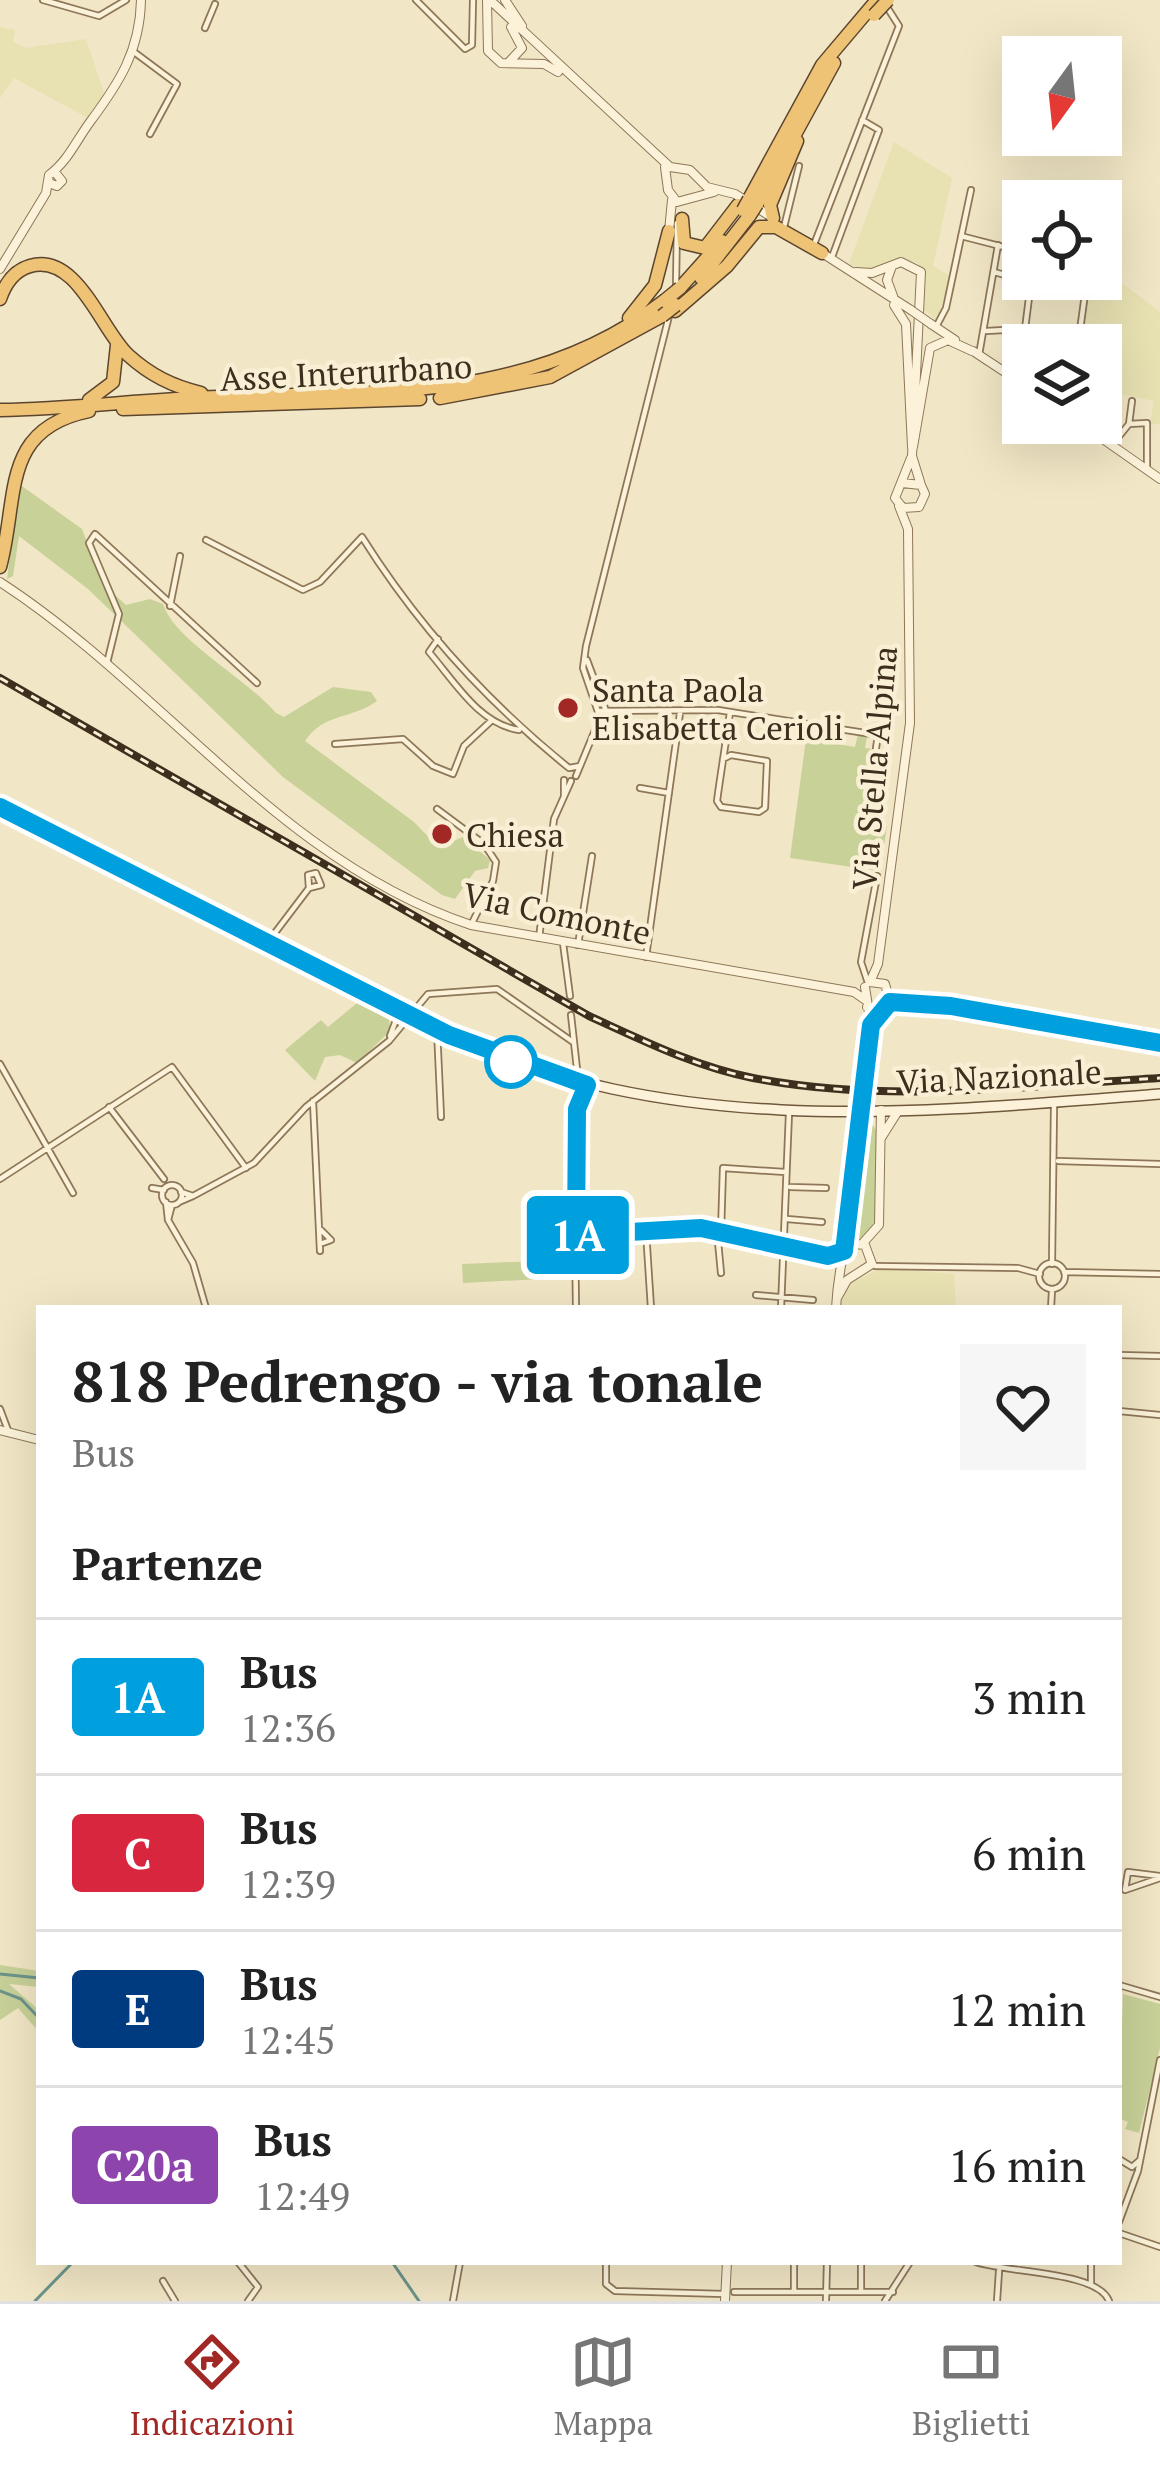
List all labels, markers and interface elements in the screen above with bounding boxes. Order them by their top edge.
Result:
north arrow [1002,36,1122,156]
map controls [1002,36,1122,444]
button: locate [1002,180,1122,300]
button: layers [1002,324,1122,444]
street label: Asse Interurbano [219,344,473,400]
street label: Via Stella Alpina [842,644,906,892]
place label: Santa Paola Elisabetta Cerioli [592,668,844,749]
marker: Santa Paola Elisabetta Cerioli [555,695,581,721]
place label: Chiesa [466,813,564,856]
marker: Chiesa [429,821,455,847]
street label: Via Comonte [459,872,655,954]
unlabelled marker [486,1037,536,1087]
street label: Via Nazionale [895,1049,1103,1103]
line badge: 1A [524,1196,632,1274]
text: 1A [551,1207,605,1263]
text: 818 Pedrengo - via tonale [72,1343,763,1418]
button: heart [960,1344,1086,1470]
text: Bus [72,1426,135,1478]
text: Partenze [72,1533,263,1593]
text: Bus [240,1641,318,1701]
text: 3 min [972,1667,1086,1727]
text: 1A [111,1669,165,1725]
text: 12:36 [240,1701,336,1753]
text: Bus [240,1797,318,1857]
text: 6 min [972,1823,1086,1883]
text: C [124,1825,152,1881]
text: 12:39 [240,1857,336,1909]
text: Bus [240,1953,318,2013]
text: 12 min [948,1979,1086,2039]
text: E [125,1981,151,2037]
text: 12:45 [240,2013,336,2065]
text: Bus [254,2109,332,2169]
text: 16 min [948,2135,1086,2195]
text: C20a [96,2137,194,2193]
text: 12:49 [254,2169,350,2221]
tab: Indicazioni [129,2329,295,2444]
tab: Mappa [554,2329,653,2444]
tab: Biglietti [912,2329,1031,2444]

